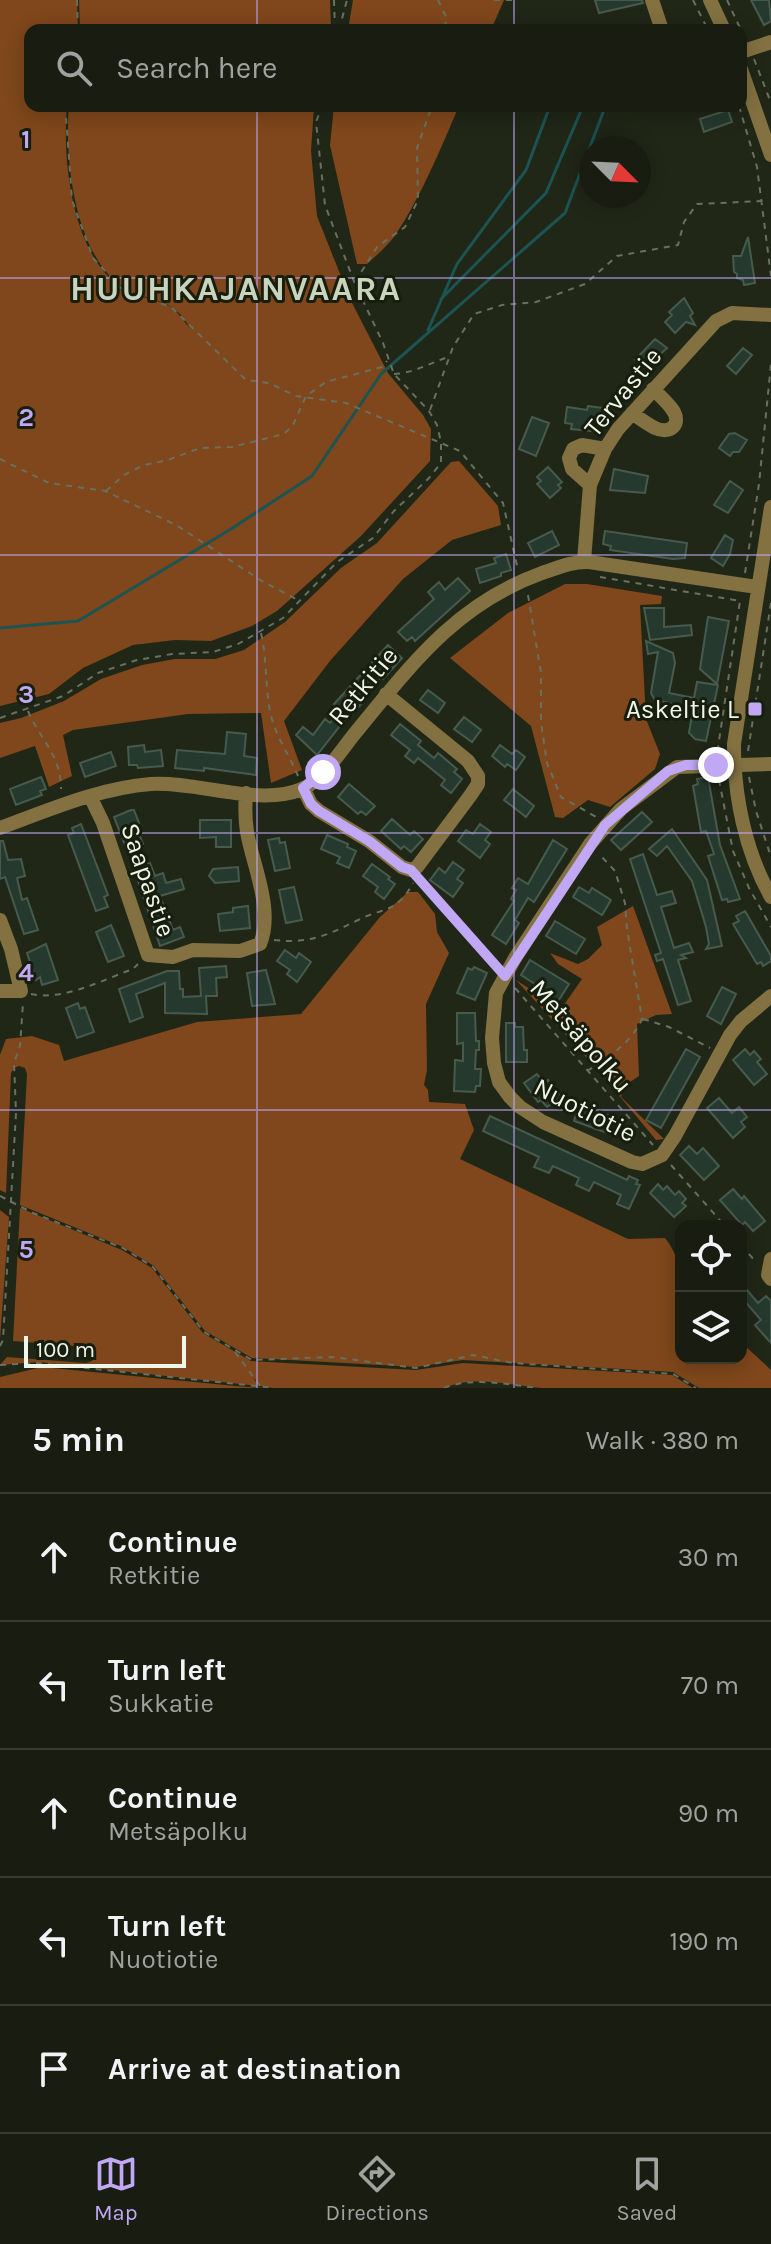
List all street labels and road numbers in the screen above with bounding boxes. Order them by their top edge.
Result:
street label: Tervastie [578,341,668,443]
street label: Retkitie [321,641,405,731]
street label: Saapastie [114,819,182,941]
street label: Metsäpolku [523,973,639,1099]
street label: Nuotiotie [529,1071,641,1149]

